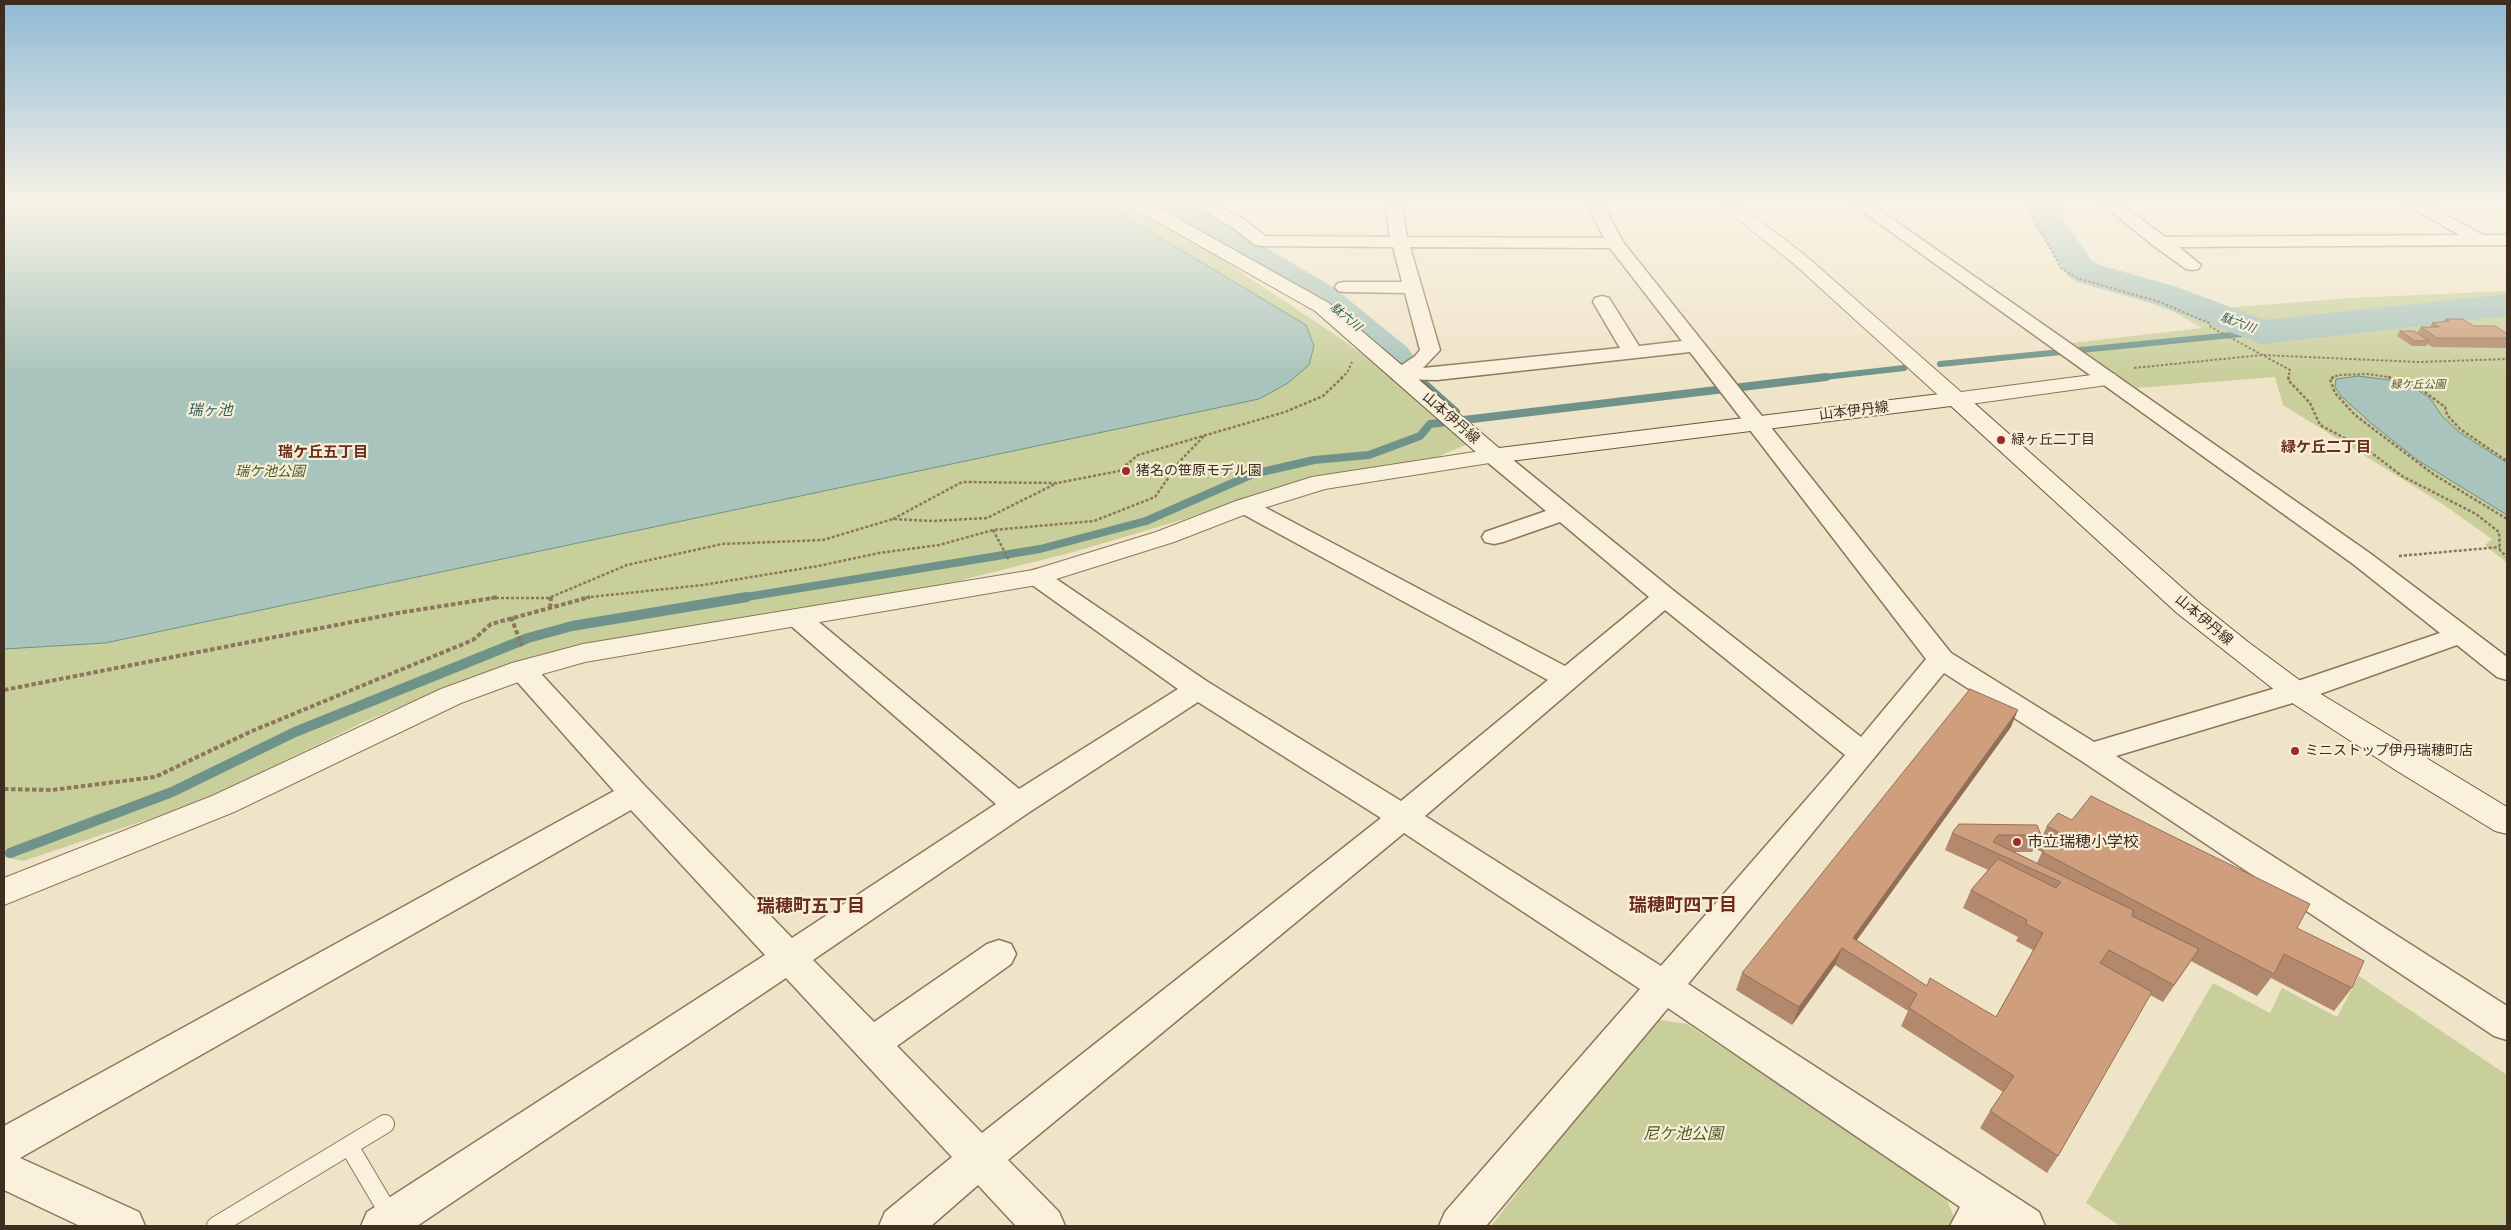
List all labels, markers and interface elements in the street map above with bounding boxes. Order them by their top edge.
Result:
water label: 駄六川 [1328,300,1364,334]
water label: 駄六川 [2219,310,2257,336]
park label: 緑ケ丘公園 [2391,378,2445,392]
street label: 山本伊丹線 [1419,389,1483,447]
street label: 山本伊丹線 [1818,398,1890,424]
water label: 瑞ヶ池 [188,401,232,419]
place label: 緑ヶ丘二丁目 [2011,432,2095,448]
marker: 緑ヶ丘二丁目 [1995,434,2007,446]
district label: 緑ケ丘二丁目 [2281,438,2371,456]
district label: 瑞ケ丘五丁目 [278,443,368,461]
place label: 猪名の笹原モデル園 [1136,463,1262,479]
park label: 瑞ケ池公園 [235,464,305,480]
marker: 猪名の笹原モデル園 [1120,465,1132,477]
street label: 山本伊丹線 [2172,591,2236,649]
place label: ミニストップ伊丹瑞穂町店 [2305,743,2473,759]
marker: ミニストップ伊丹瑞穂町店 [2289,745,2301,757]
place label: 市立瑞穂小学校 [2027,832,2139,852]
marker: 市立瑞穂小学校 [2011,836,2023,848]
district label: 瑞穂町四丁目 [1629,894,1737,916]
district label: 瑞穂町五丁目 [757,895,865,917]
park label: 尼ケ池公園 [1643,1124,1723,1144]

